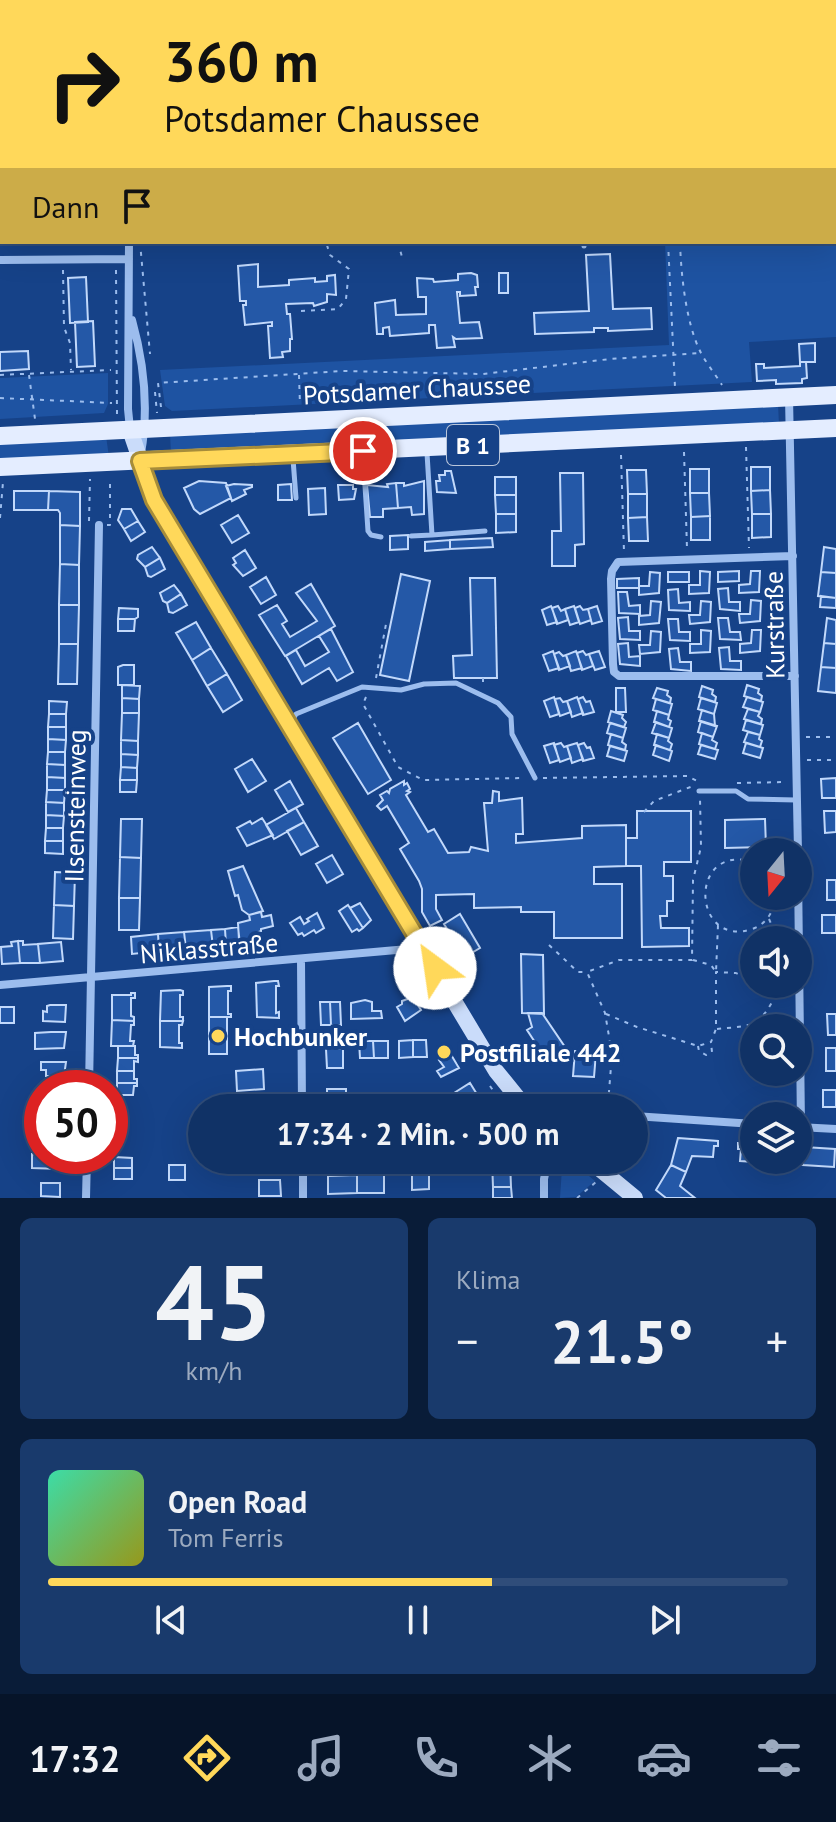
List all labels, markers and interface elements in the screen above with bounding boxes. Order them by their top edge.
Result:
text: 360 m [164,25,319,97]
icon: right [32,32,136,136]
text: Potsdamer Chaussee [164,95,480,142]
icon: arrive [115,184,159,228]
text: Dann [32,187,99,226]
street label: Potsdamer Chaussee [302,367,532,411]
pin [329,417,397,485]
road number: B 1 [447,425,499,465]
icon: arrive [341,429,385,473]
street label: Kurstraße [757,571,791,679]
street label: Ilsensteinweg [57,729,93,883]
north arrow [740,838,812,910]
map controls [740,838,812,1174]
street label: Niklasstraße [139,926,279,970]
position arrow [393,926,477,1010]
button: sound [740,926,812,998]
button: search [740,1014,812,1086]
place label: Hochbunker [234,1020,368,1053]
marker: Hochbunker [209,1027,227,1045]
place label: Postfiliale 442 [460,1036,622,1069]
marker: Postfiliale 442 [435,1043,453,1061]
speed limit sign: 50 [24,1070,128,1174]
button: layers [740,1102,812,1174]
text: 17:34 · 2 Min. · 500 m [277,1114,559,1153]
text: 45 [155,1234,273,1369]
text: Klima [456,1263,520,1296]
text: 21.5° [550,1302,694,1380]
text: − [456,1312,478,1369]
text: + [766,1312,788,1369]
text: km/h [186,1354,243,1387]
text: Open Road [168,1482,307,1521]
text: Tom Ferris [168,1521,283,1554]
icon: previous [149,1598,193,1642]
icon: pause [396,1598,440,1642]
icon: next [643,1598,687,1642]
icon: directions [179,1730,235,1786]
icon: music [293,1730,349,1786]
icon: phone [408,1730,464,1786]
icon: climate [522,1730,578,1786]
icon: car [636,1730,692,1786]
icon: filters [751,1730,807,1786]
text: 17:32 [29,1735,121,1782]

